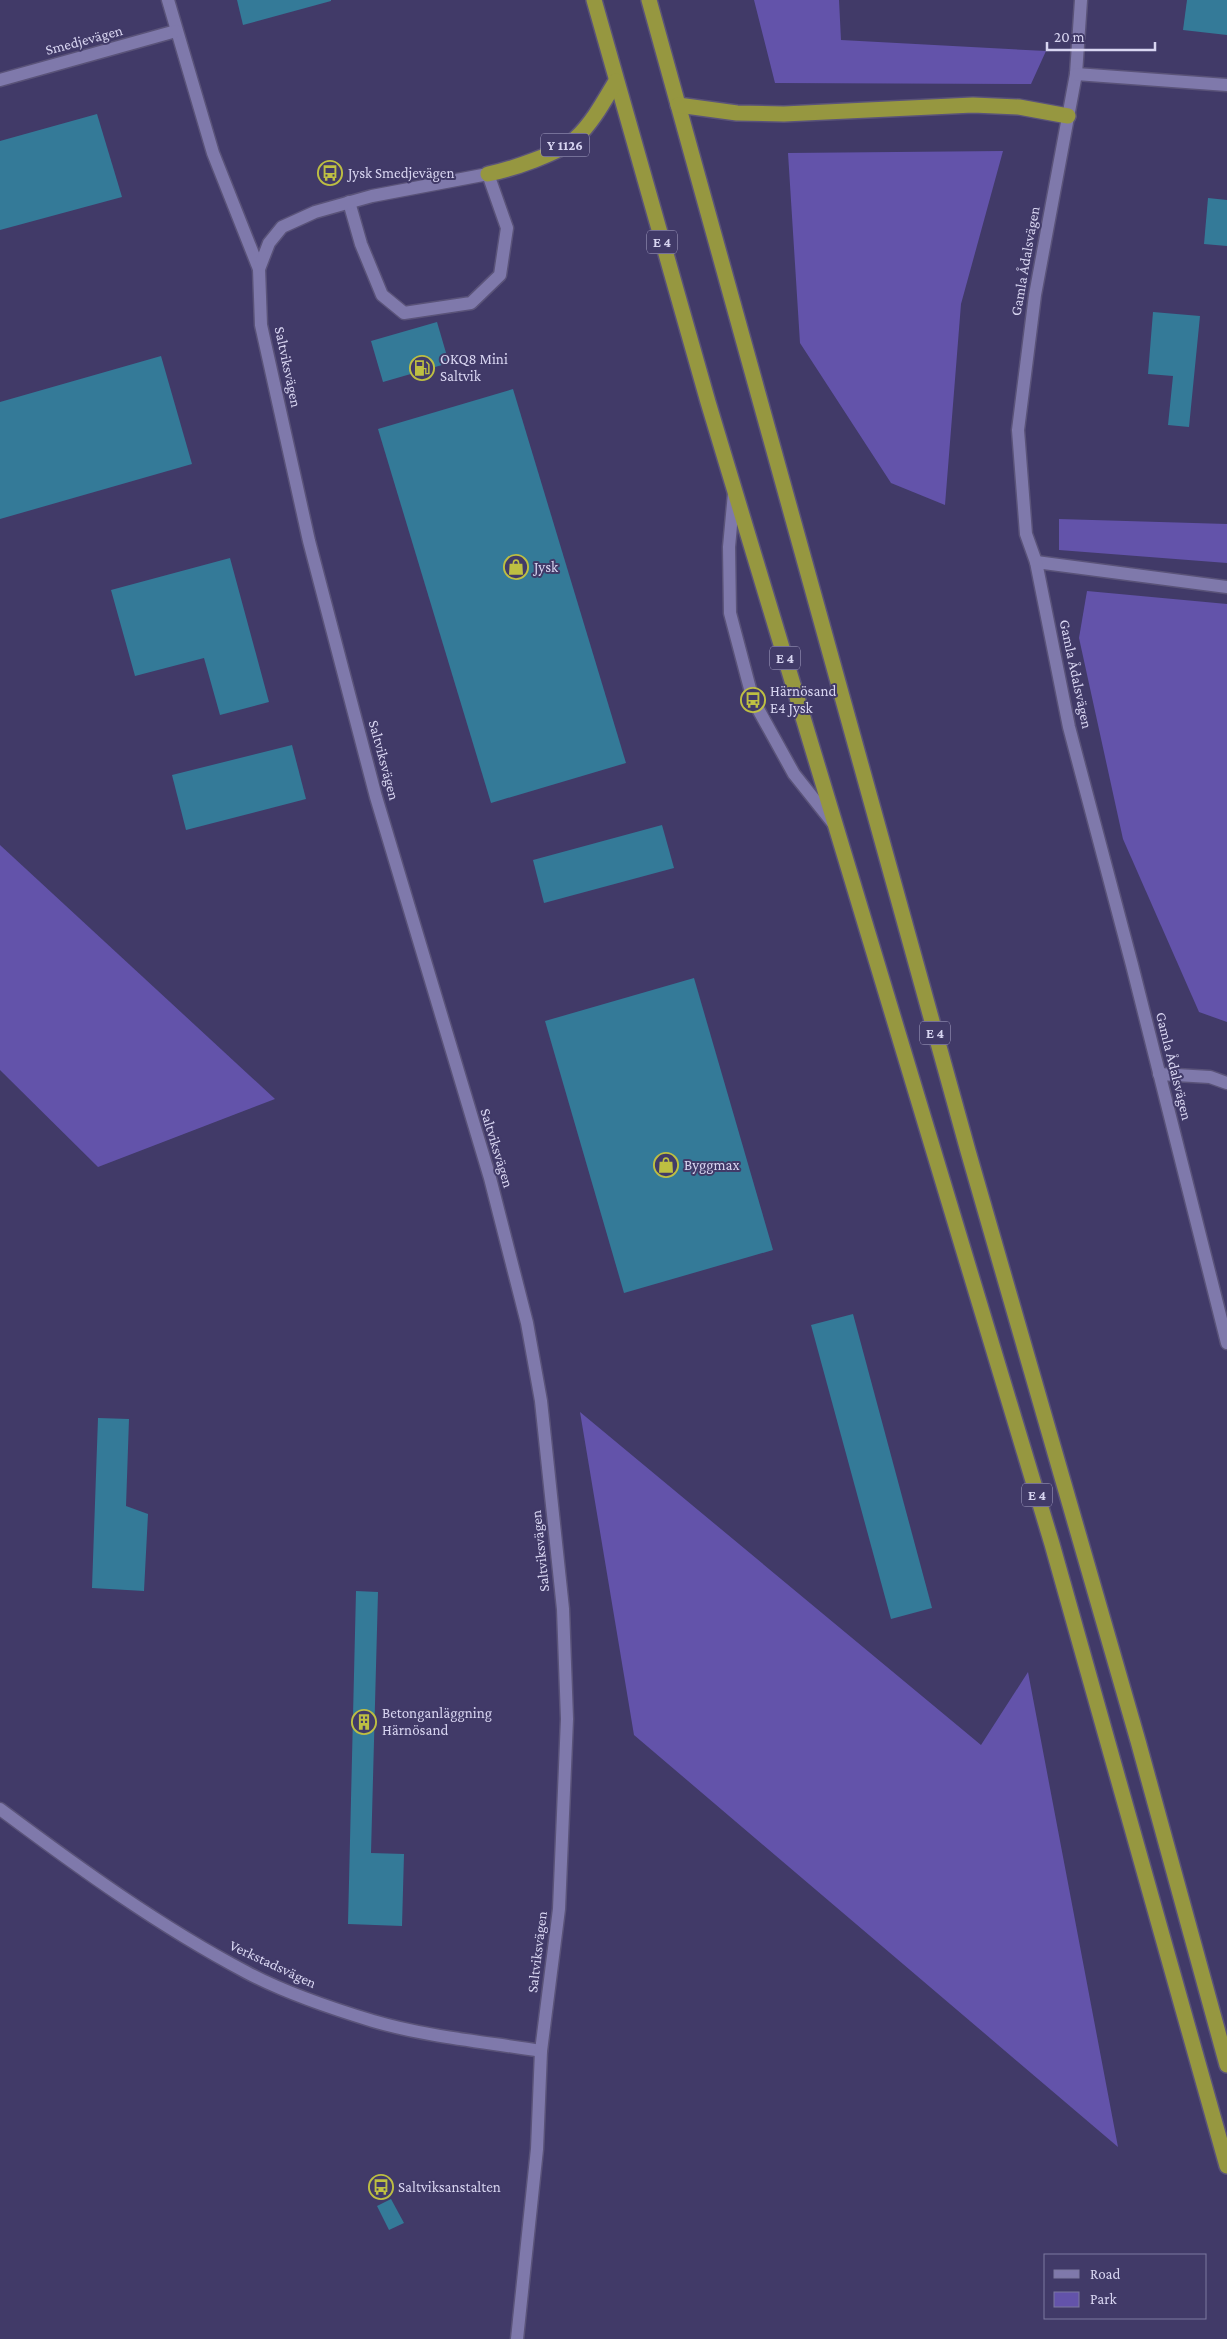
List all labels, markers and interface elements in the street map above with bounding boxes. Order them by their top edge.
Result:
scale bar [1047,20,1154,52]
street label: Smedjevägen [44,22,125,59]
text: 20 m [1054,29,1085,45]
road number: Y 1126 [541,134,589,156]
bus stop icon: Jysk Smedjevägen [317,160,343,186]
place label: Jysk Smedjevägen [346,165,454,182]
street label: Gamla Ådalsvägen [1007,205,1043,317]
road number: E 4 [647,230,677,253]
street label: Saltviksvägen [271,325,304,409]
place label: OKQ8 Mini Saltvik [440,351,508,384]
fuel station icon: OKQ8 Mini Saltvik [409,355,435,381]
shop icon: Jysk [503,554,529,580]
place label: Jysk [532,559,559,576]
street label: Gamla Ådalsvägen [1056,618,1096,730]
road number: E 4 [770,646,800,670]
place label: Härnösand E4 Jysk [770,683,837,717]
bus stop icon: Härnösand E4 Jysk [740,687,766,713]
street label: Saltviksvägen [365,718,402,802]
street label: Gamla Ådalsvägen [1152,1010,1196,1122]
road number: E 4 [920,1021,950,1044]
street label: Saltviksvägen [476,1106,517,1190]
shop icon: Byggmax [653,1152,679,1178]
place label: Byggmax [684,1157,740,1174]
road number: E 4 [1022,1484,1052,1506]
street label: Saltviksvägen [528,1509,553,1593]
place label: Betonganläggning Härnösand [382,1705,492,1738]
building icon: Betonganläggning Härnösand [351,1709,377,1735]
street label: Saltviksvägen [524,1910,551,1994]
street label: Verkstadsvägen [227,1937,319,1992]
bus stop icon: Saltviksanstalten [368,2174,394,2200]
place label: Saltviksanstalten [398,2179,501,2195]
legend [1044,2254,1207,2319]
text: Road [1090,2266,1121,2282]
text: Park [1090,2291,1117,2307]

